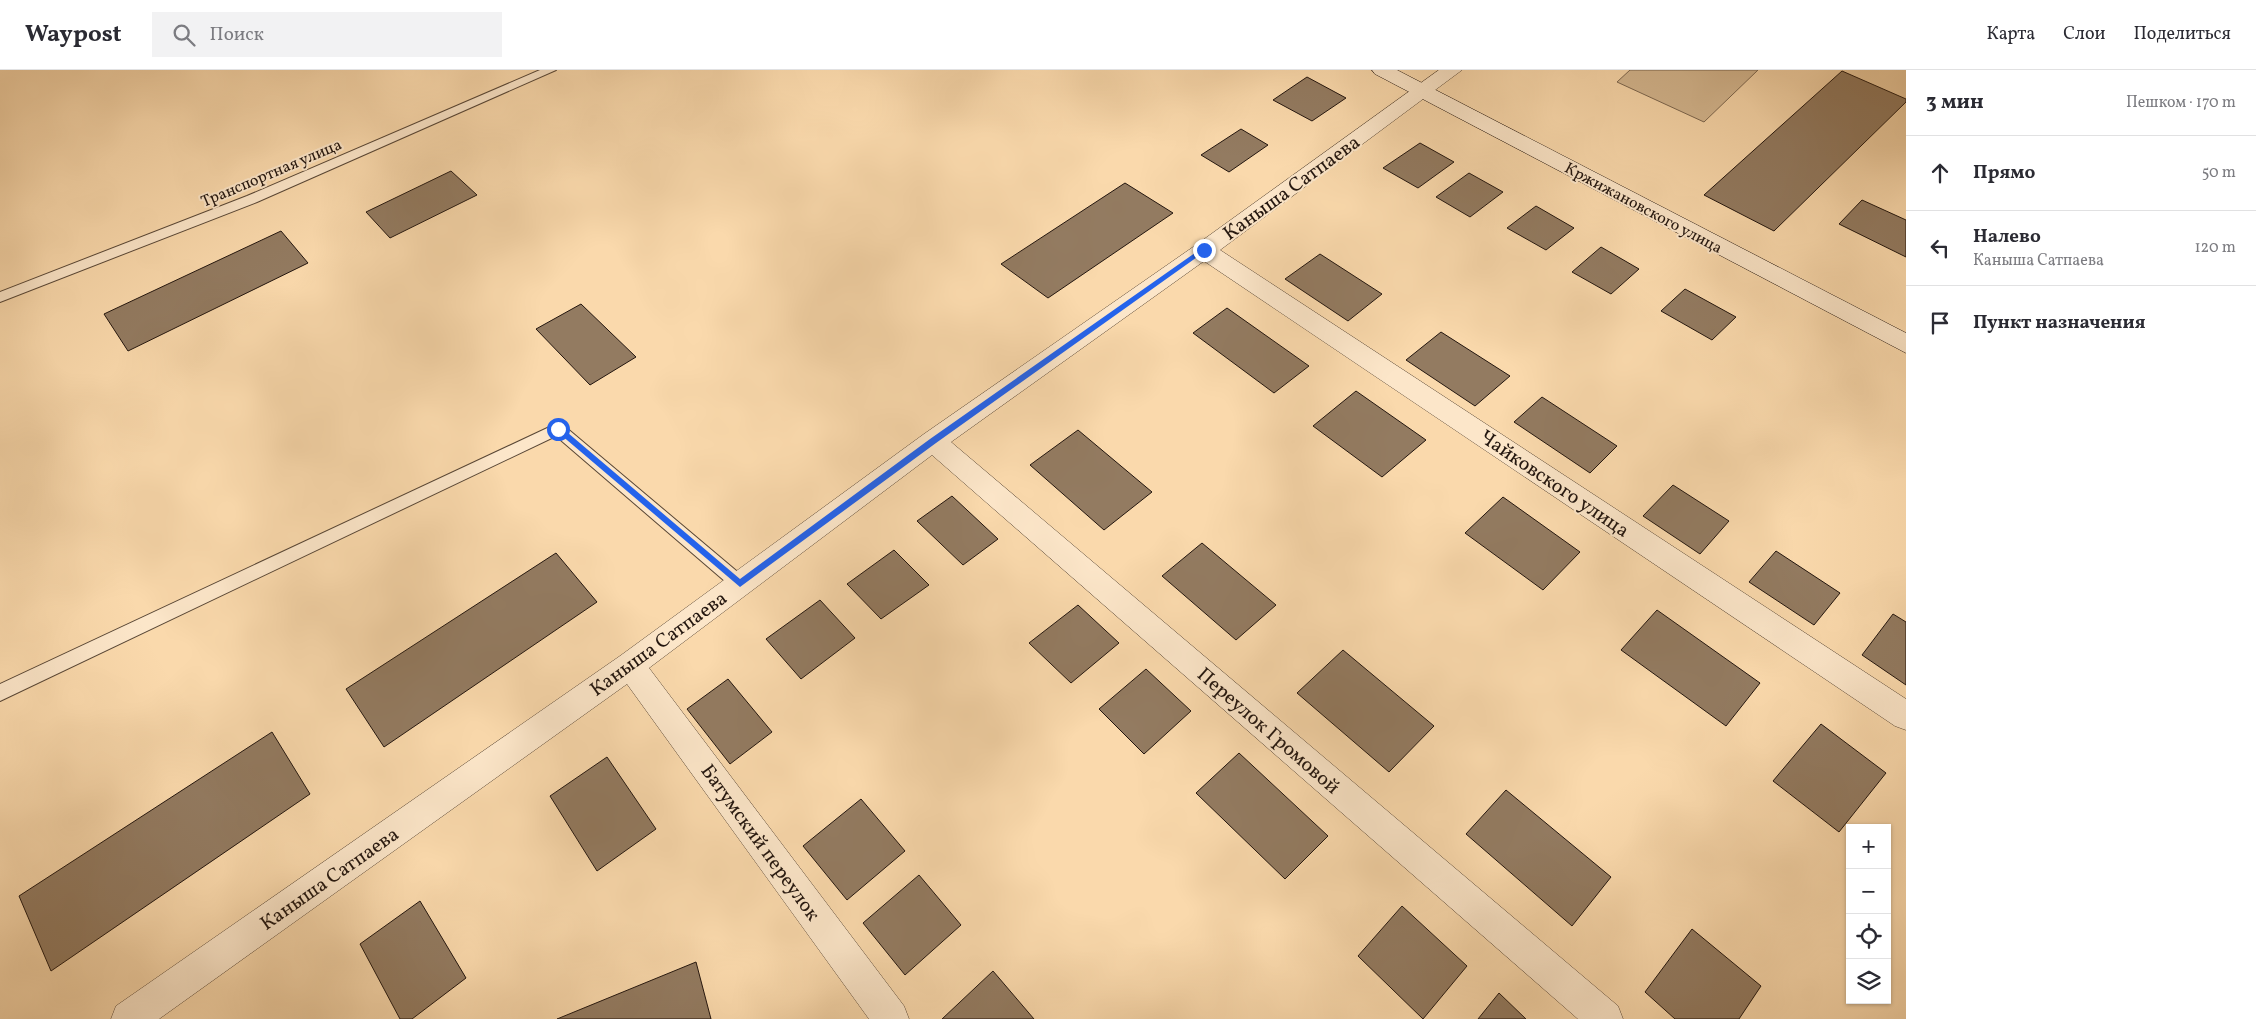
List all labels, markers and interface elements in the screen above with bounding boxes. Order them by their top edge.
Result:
search box [152,12,502,57]
text: Waypost [25,18,122,52]
icon: search [170,21,198,49]
text: Поиск [210,22,264,48]
text: Карта [1987,22,2035,47]
text: Слои [2063,22,2105,47]
text: Поделиться [2133,22,2231,47]
text: 3 мин [1926,88,1984,117]
text: Пешком · 170 m [2126,92,2236,114]
street label: Каныша Сатпаева [1218,129,1367,248]
street label: Транспортная улица [198,134,346,213]
street label: Кржижановского улица [1560,158,1726,260]
icon: ahead [1926,159,1954,187]
text: Прямо [1973,160,2035,186]
text: 50 m [2202,162,2236,184]
text: Налево [1973,224,2041,250]
icon: left [1926,234,1954,262]
text: 120 m [2194,237,2236,259]
route end [1193,239,1216,262]
text: Каныша Сатпаева [1973,250,2104,272]
icon: arrive [1926,309,1954,337]
text: Пункт назначения [1973,310,2146,336]
route start [547,418,570,441]
street label: Чайковского улица [1473,424,1634,545]
street label: Каныша Сатпаева [585,585,734,704]
street label: Переулок Громовой [1190,662,1345,801]
street label: Батумский переулок [693,759,826,928]
street label: Каныша Сатпаева [255,821,405,938]
map controls [1846,824,1891,1004]
button: + [1846,824,1891,869]
button: − [1846,869,1891,914]
button: locate [1846,914,1891,959]
button: layers [1846,959,1891,1004]

